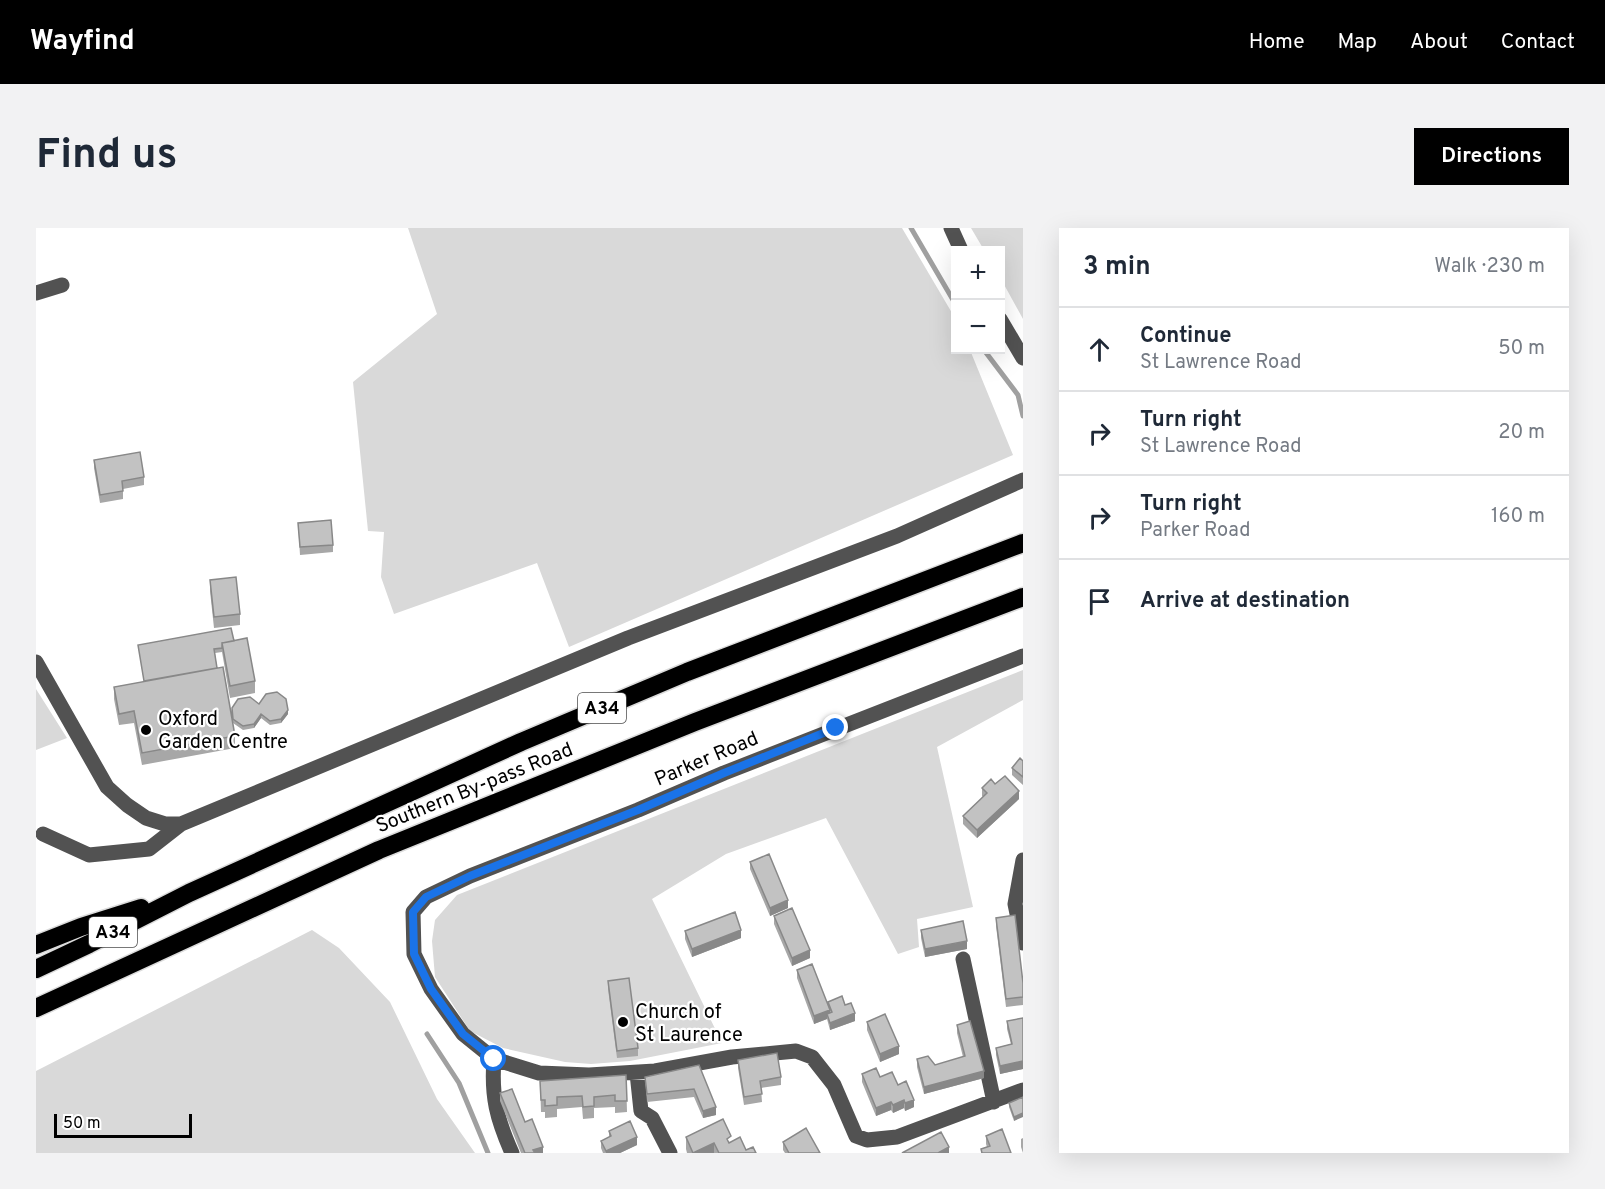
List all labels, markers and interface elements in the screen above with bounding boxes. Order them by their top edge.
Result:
text: Wayfind [30,24,135,60]
text: Home [1249,29,1305,56]
text: Map [1338,29,1377,56]
text: About [1410,29,1468,56]
text: Contact [1501,29,1575,56]
button: Directions [1414,128,1569,185]
text: Find us [36,130,177,183]
map controls [951,246,1005,354]
button: + [951,246,1005,300]
text: 3 min [1083,251,1151,284]
text: Walk · 230 m [1434,254,1545,280]
button: − [951,300,1005,354]
text: Continue [1140,323,1231,350]
icon: ahead [1083,333,1116,366]
text: 50 m [1498,336,1545,362]
text: St Lawrence Road [1140,350,1302,376]
text: Turn right [1140,407,1242,434]
icon: right [1083,417,1116,450]
text: 20 m [1498,420,1545,446]
text: St Lawrence Road [1140,434,1302,460]
text: Turn right [1140,491,1242,518]
icon: right [1083,501,1116,534]
text: 160 m [1491,504,1545,530]
text: Parker Road [1140,518,1250,544]
icon: arrive [1083,585,1116,618]
text: Arrive at destination [1140,588,1350,615]
road number: A34 [578,693,626,723]
place label: Oxford Garden Centre [158,707,288,756]
route end [822,714,848,740]
marker: Oxford Garden Centre [139,723,153,737]
street label: Parker Road [651,726,763,793]
street label: Southern By-pass Road [372,737,577,840]
road number: A34 [89,917,137,947]
place label: Church of St Laurence [635,1000,743,1049]
marker: Church of St Laurence [616,1015,630,1029]
route start [480,1045,506,1071]
scale bar [54,1111,192,1138]
text: 50 m [63,1114,101,1134]

